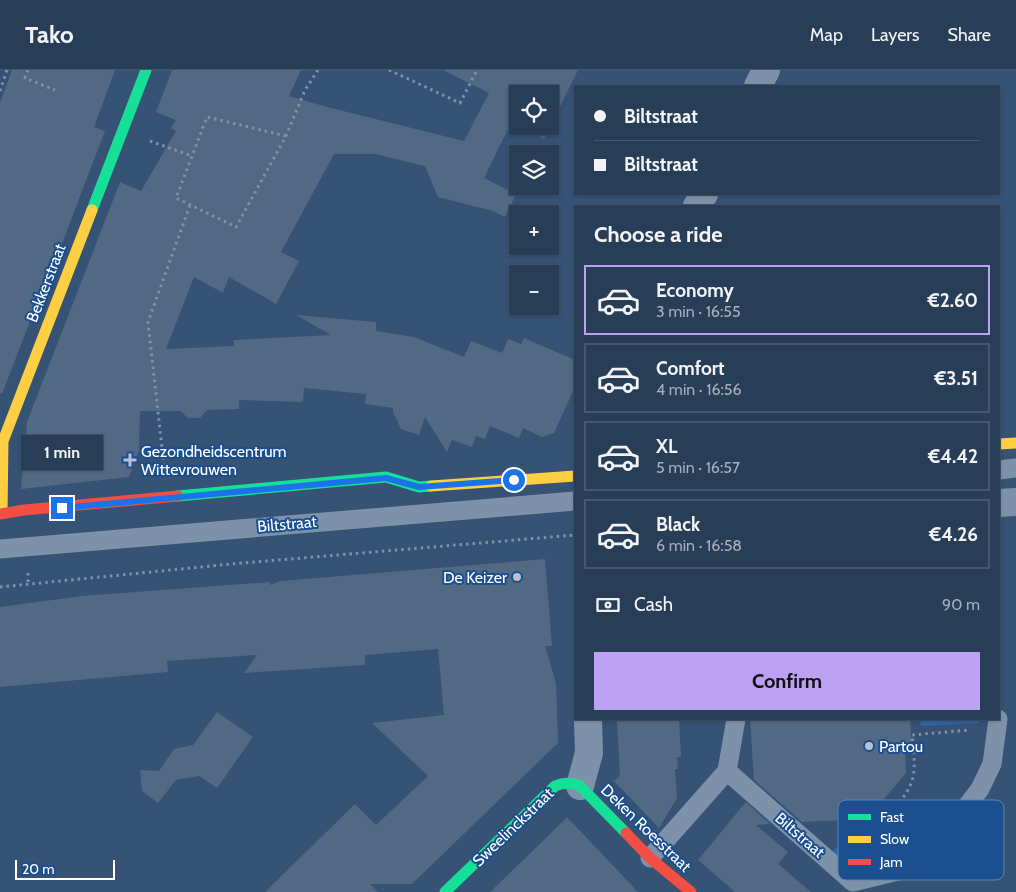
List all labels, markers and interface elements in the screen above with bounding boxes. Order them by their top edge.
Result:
text: Tako [25,20,74,49]
text: Map [810,24,843,46]
text: Layers [871,24,920,46]
text: Share [948,24,991,46]
map controls [509,85,559,315]
button: locate [509,85,559,135]
text: Biltstraat [624,105,698,128]
button: layers [509,145,559,195]
text: Biltstraat [624,153,698,176]
button: + [509,205,559,255]
text: Choose a ride [594,221,723,248]
street label: Bekkerstraat [22,241,70,325]
button: − [509,265,559,315]
icon: car [596,278,641,323]
text: Economy [656,279,734,302]
text: €2.60 [927,289,978,312]
text: 3 min · 16:55 [656,302,741,321]
icon: car [596,356,641,401]
text: Comfort [656,357,725,380]
text: €3.51 [934,367,978,390]
text: 4 min · 16:56 [656,380,742,399]
icon: car [596,434,641,479]
text: XL [656,435,677,458]
callout: 1 min [21,436,103,470]
place label: Gezondheidscentrum Wittevrouwen [141,442,287,479]
text: 1 min [44,443,80,462]
text: €4.42 [928,445,978,468]
marker: Gezondheidscentrum Wittevrouwen [123,453,137,467]
text: 5 min · 16:57 [656,458,740,477]
route start [503,469,525,491]
route end [51,497,73,519]
street label: Biltstraat [257,512,318,536]
icon: car [596,512,641,557]
text: Black [656,513,700,536]
text: €4.26 [929,523,978,546]
text: 6 min · 16:58 [656,536,742,555]
place label: De Keizer [443,568,508,587]
marker: De Keizer [511,571,523,583]
icon: cash [594,591,622,619]
text: Cash [634,593,673,616]
text: 90 m [942,595,980,614]
button: Confirm [594,652,980,710]
place label: Partou [879,737,923,756]
marker: Partou [863,740,875,752]
street label: Deken Roesstraat [597,780,695,876]
street label: Sweelinckstraat [469,783,558,870]
legend [838,800,1004,880]
street label: Biltstraat [771,808,829,862]
text: Fast [880,808,904,826]
text: Slow [880,830,909,848]
text: Jam [879,853,902,871]
scale bar [15,857,115,880]
text: 20 m [22,860,55,878]

